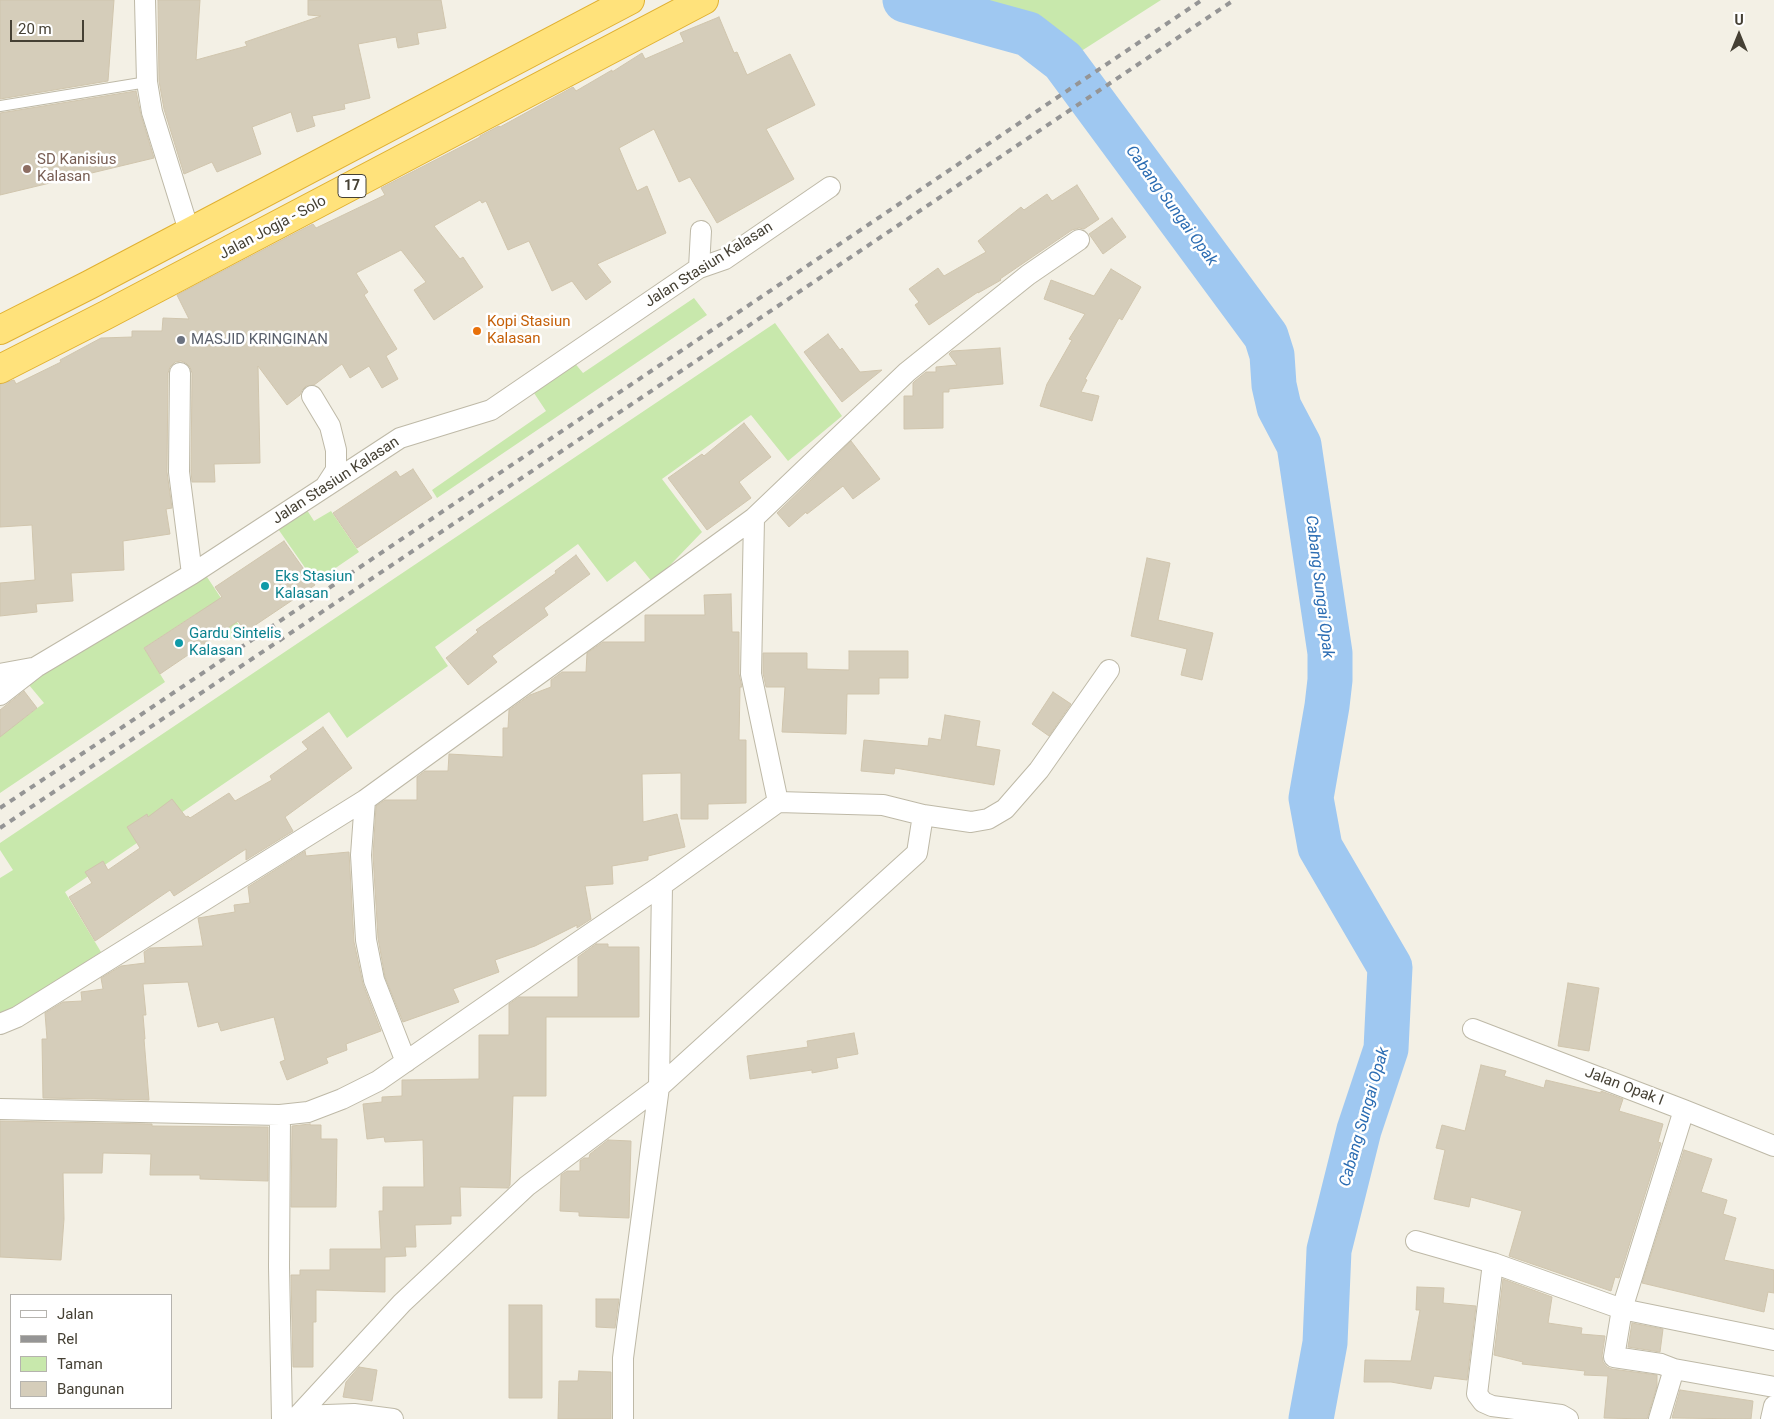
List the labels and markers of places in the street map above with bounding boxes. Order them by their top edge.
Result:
place label: SD Kanisius Kalasan [37,151,116,186]
marker: SD Kanisius Kalasan [21,163,33,175]
place label: Kopi Stasiun Kalasan [487,313,570,348]
marker: Kopi Stasiun Kalasan [471,325,483,337]
place label: MASJID KRINGINAN [191,331,328,349]
marker: MASJID KRINGINAN [175,334,187,346]
place label: Eks Stasiun Kalasan [275,568,353,603]
marker: Eks Stasiun Kalasan [259,580,271,592]
place label: Gardu Sintelis Kalasan [189,625,282,660]
marker: Gardu Sintelis Kalasan [173,637,185,649]

